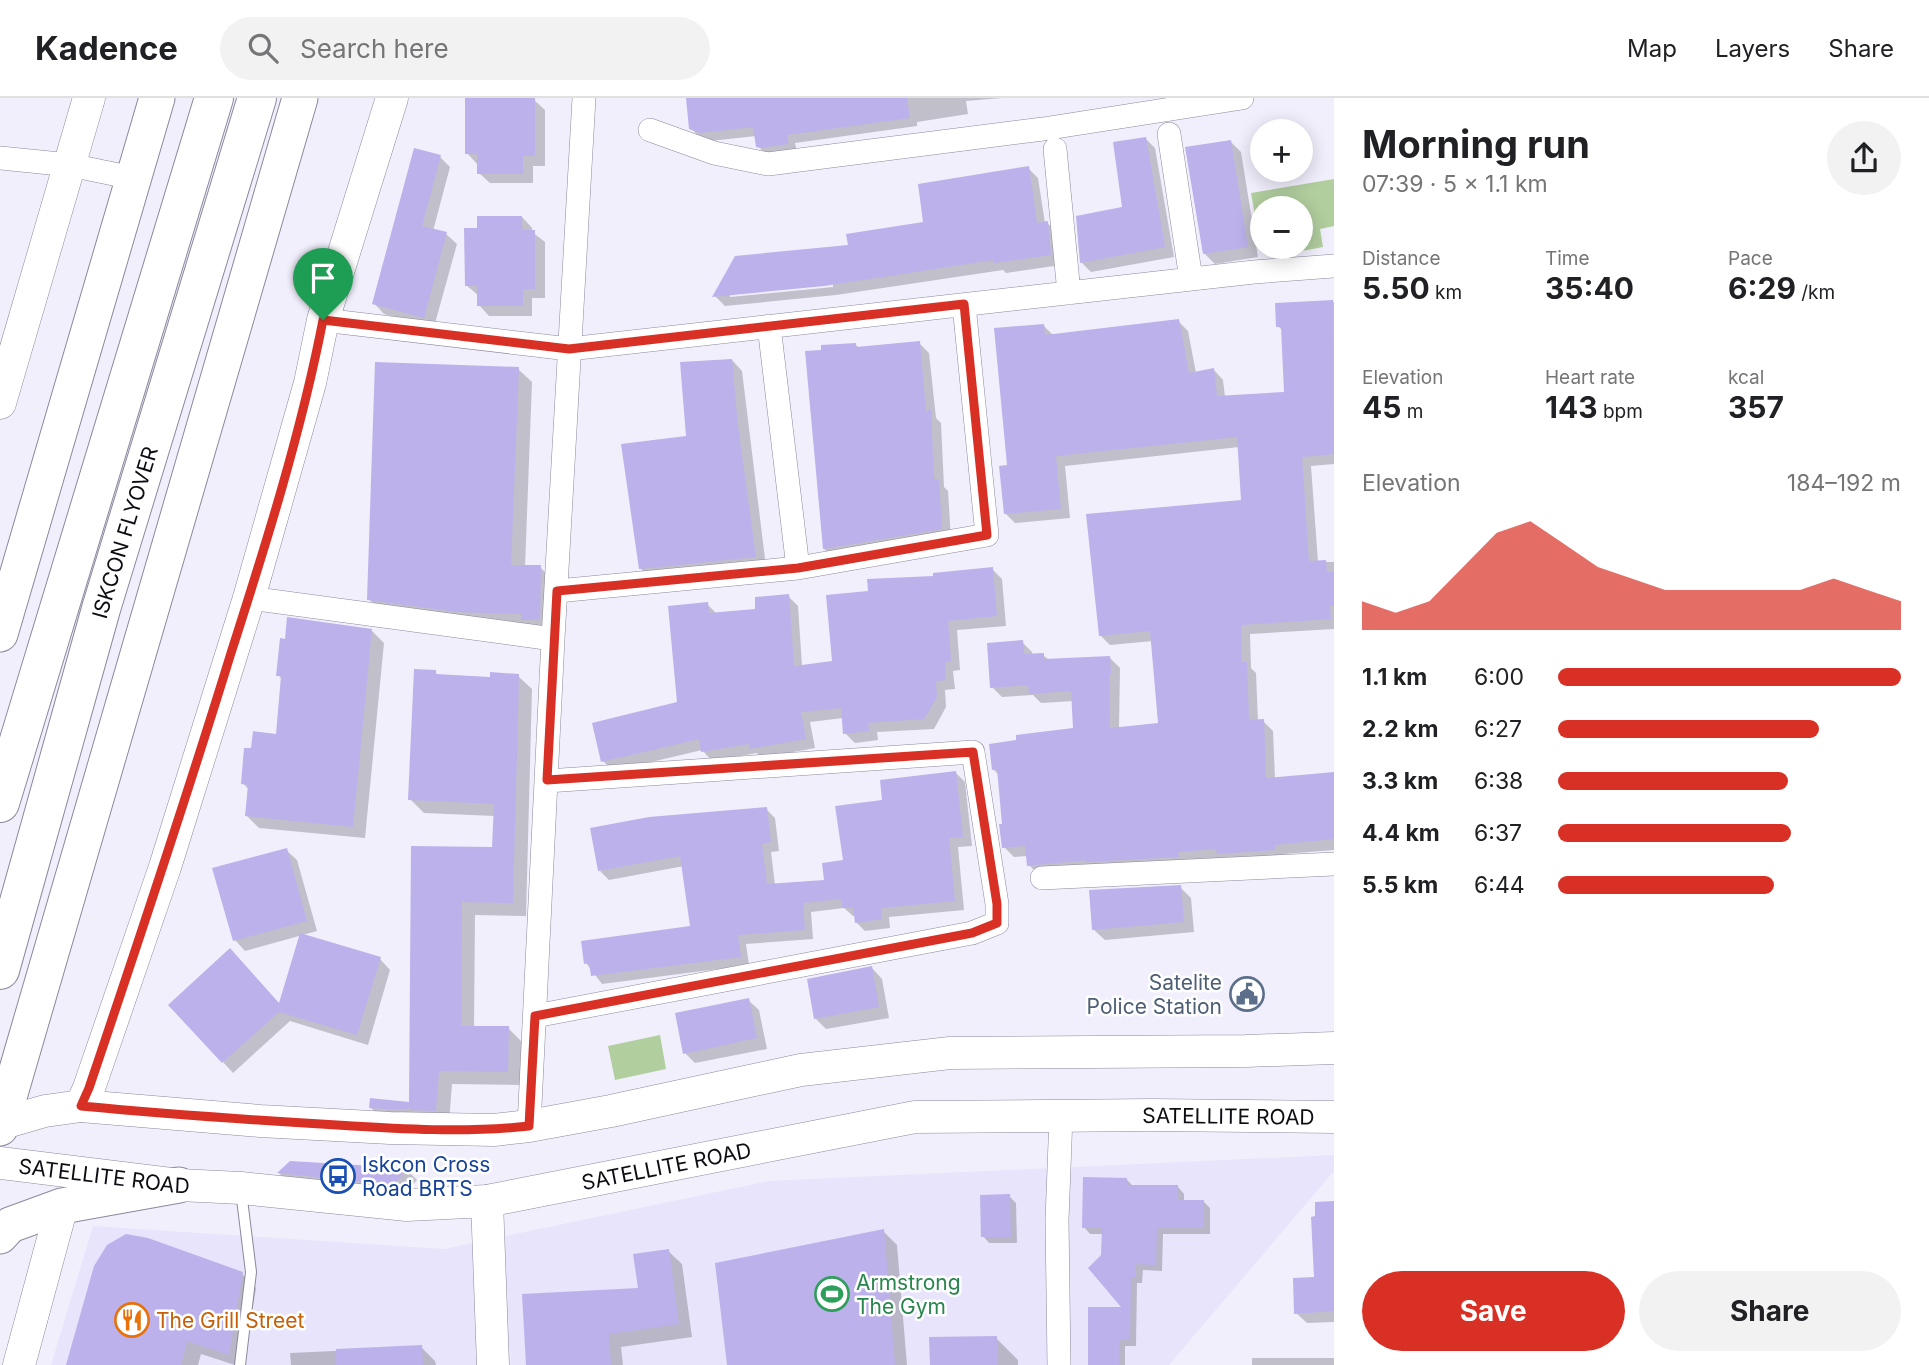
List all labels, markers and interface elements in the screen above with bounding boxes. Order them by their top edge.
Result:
search box [220,17,710,80]
text: Kadence [35,28,178,68]
icon: search [244,29,282,67]
text: Search here [300,33,449,64]
text: Map [1627,34,1677,63]
text: Layers [1715,34,1790,63]
text: Share [1828,34,1894,63]
map controls [1250,119,1313,259]
button: + [1250,119,1313,182]
text: Morning run [1362,121,1590,167]
button: share [1827,121,1901,195]
text: 07:39 · 5 × 1.1 km [1362,170,1548,198]
button: − [1250,196,1313,259]
text: Distance [1362,247,1440,270]
text: Time [1545,247,1590,270]
text: Pace [1728,247,1773,270]
pin [293,248,353,320]
icon: arrive [304,259,342,297]
text: 5.50 [1362,270,1430,306]
text: 35:40 [1545,270,1634,306]
text: 6:29 [1728,270,1796,306]
text: km [1430,281,1462,304]
text: /km [1796,281,1835,304]
text: Elevation [1362,366,1443,389]
text: Heart rate [1545,366,1635,389]
text: kcal [1728,366,1764,389]
text: 45 [1362,389,1401,425]
text: 143 [1545,389,1598,425]
text: 357 [1728,389,1784,425]
text: m [1401,400,1423,423]
text: bpm [1598,400,1643,423]
street label: ISKCON FLYOVER [86,443,162,621]
text: Elevation [1362,469,1461,497]
text: 184–192 m [1787,469,1901,497]
text: 1.1 km [1362,663,1427,691]
text: 6:00 [1474,663,1524,691]
text: 2.2 km [1362,715,1438,743]
text: 6:27 [1474,715,1522,743]
text: 3.3 km [1362,767,1438,795]
text: 6:38 [1474,767,1523,795]
text: 4.4 km [1362,819,1440,847]
text: 6:37 [1474,819,1522,847]
text: 5.5 km [1362,871,1438,899]
text: 6:44 [1474,871,1525,899]
place label: Satelite Police Station [1087,970,1222,1019]
public building icon: Satelite Police Station [1228,975,1266,1013]
street label: SATELLITE ROAD [1142,1102,1315,1129]
street label: SATELLITE ROAD [579,1137,753,1195]
place label: Iskcon Cross Road BRTS [362,1152,490,1201]
street label: SATELLITE ROAD [17,1153,190,1198]
bus stop icon: Iskcon Cross Road BRTS [319,1157,357,1195]
place label: Armstrong The Gym [856,1270,961,1319]
button: Save [1362,1271,1625,1351]
button: Share [1639,1271,1901,1351]
sports icon: Armstrong The Gym [813,1275,851,1313]
restaurant icon: The Grill Street [113,1301,151,1339]
place label: The Grill Street [156,1308,305,1333]

